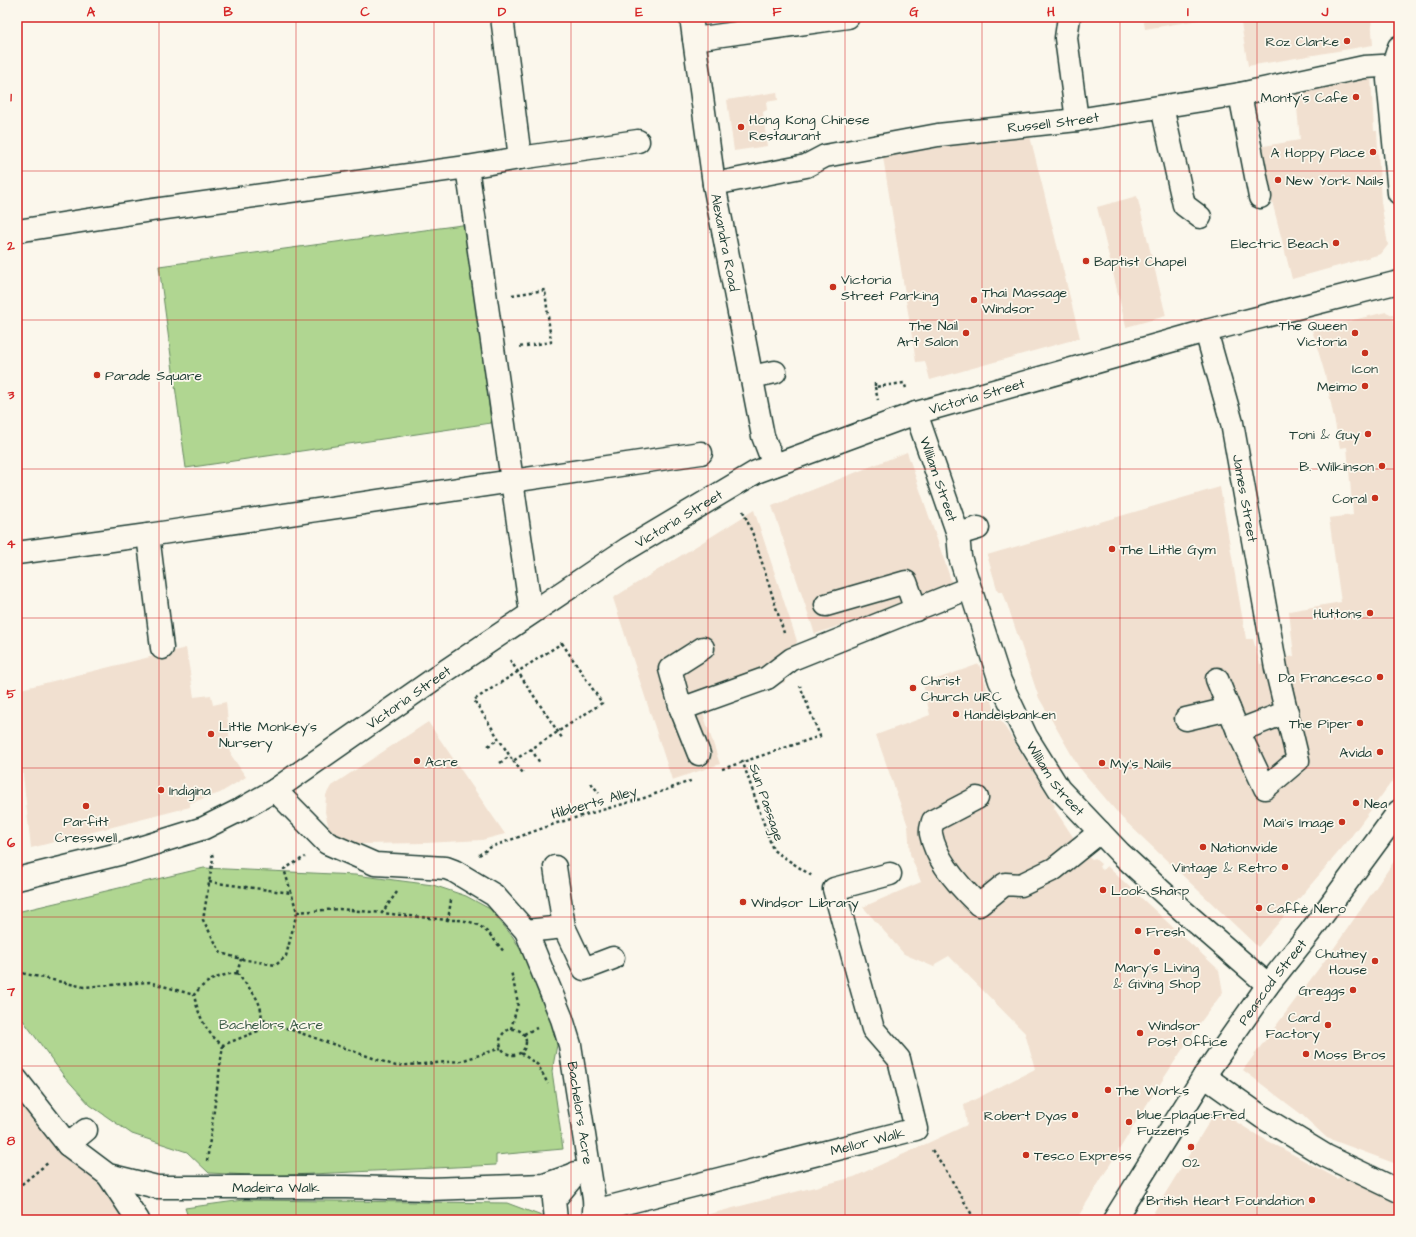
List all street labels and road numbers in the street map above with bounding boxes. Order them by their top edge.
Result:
street label: Russell Street [1006,108,1101,138]
street label: Alexandra Road [705,192,744,293]
street label: Victoria Street [927,374,1028,420]
street label: William Street [914,434,962,525]
street label: James Street [1227,453,1262,544]
street label: Victoria Street [631,485,727,553]
street label: Victoria Street [362,661,456,734]
street label: William Street [1021,737,1089,821]
street label: Sun Passage [743,761,789,844]
street label: Hibberts Alley [549,781,640,825]
street label: Peascod Street [1234,935,1312,1030]
street label: Bachelors Acre [562,1060,598,1166]
street label: Mellor Walk [828,1123,907,1161]
street label: Madeira Walk [232,1178,320,1198]

